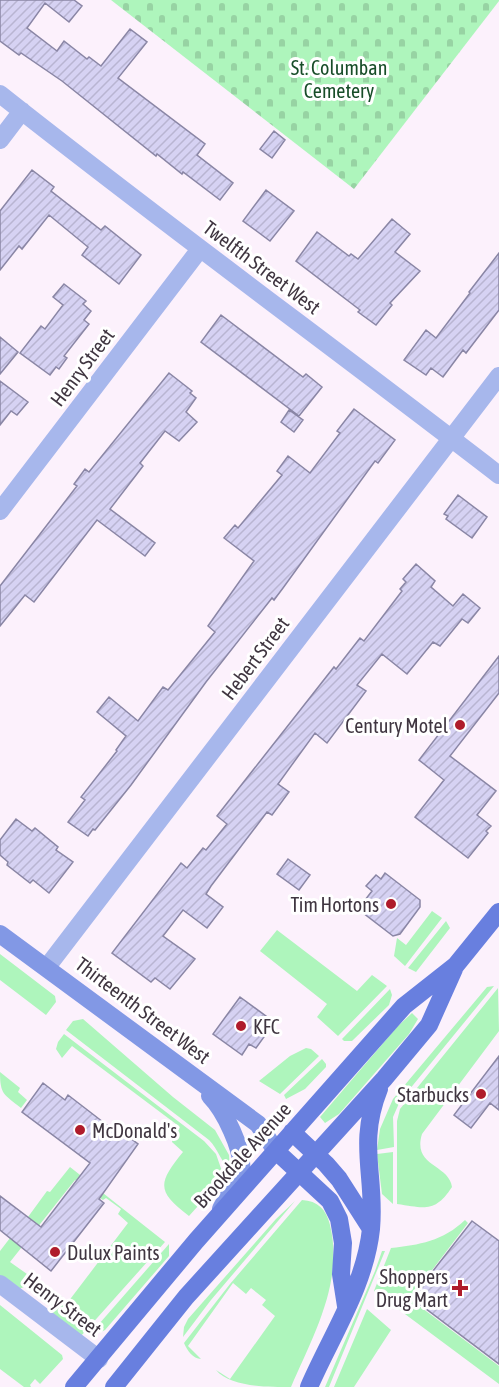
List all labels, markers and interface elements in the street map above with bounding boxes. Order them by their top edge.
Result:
park label: St. Columban Cemetery [291,56,387,102]
street label: Twelfth Street West [199,216,325,319]
street label: Henry Street [45,323,119,410]
street label: Hebert Street [217,612,294,704]
place label: Century Motel [345,714,449,737]
marker: Century Motel [453,718,467,732]
place label: Tim Hortons [290,893,379,916]
marker: Tim Hortons [384,897,398,911]
street label: Thirteenth Street West [71,952,215,1068]
place label: KFC [253,1015,280,1038]
marker: KFC [234,1019,248,1033]
place label: Starbucks [397,1083,469,1106]
marker: Starbucks [474,1087,488,1101]
street label: Brookdale Avenue [189,1098,295,1212]
place label: McDonald's [92,1119,177,1142]
marker: McDonald's [73,1123,87,1137]
place label: Dulux Paints [67,1241,159,1264]
marker: Dulux Paints [48,1245,62,1259]
place label: Shoppers Drug Mart [376,1265,448,1311]
street label: Henry Street [20,1267,107,1341]
marker: Shoppers Drug Mart [453,1281,467,1295]

